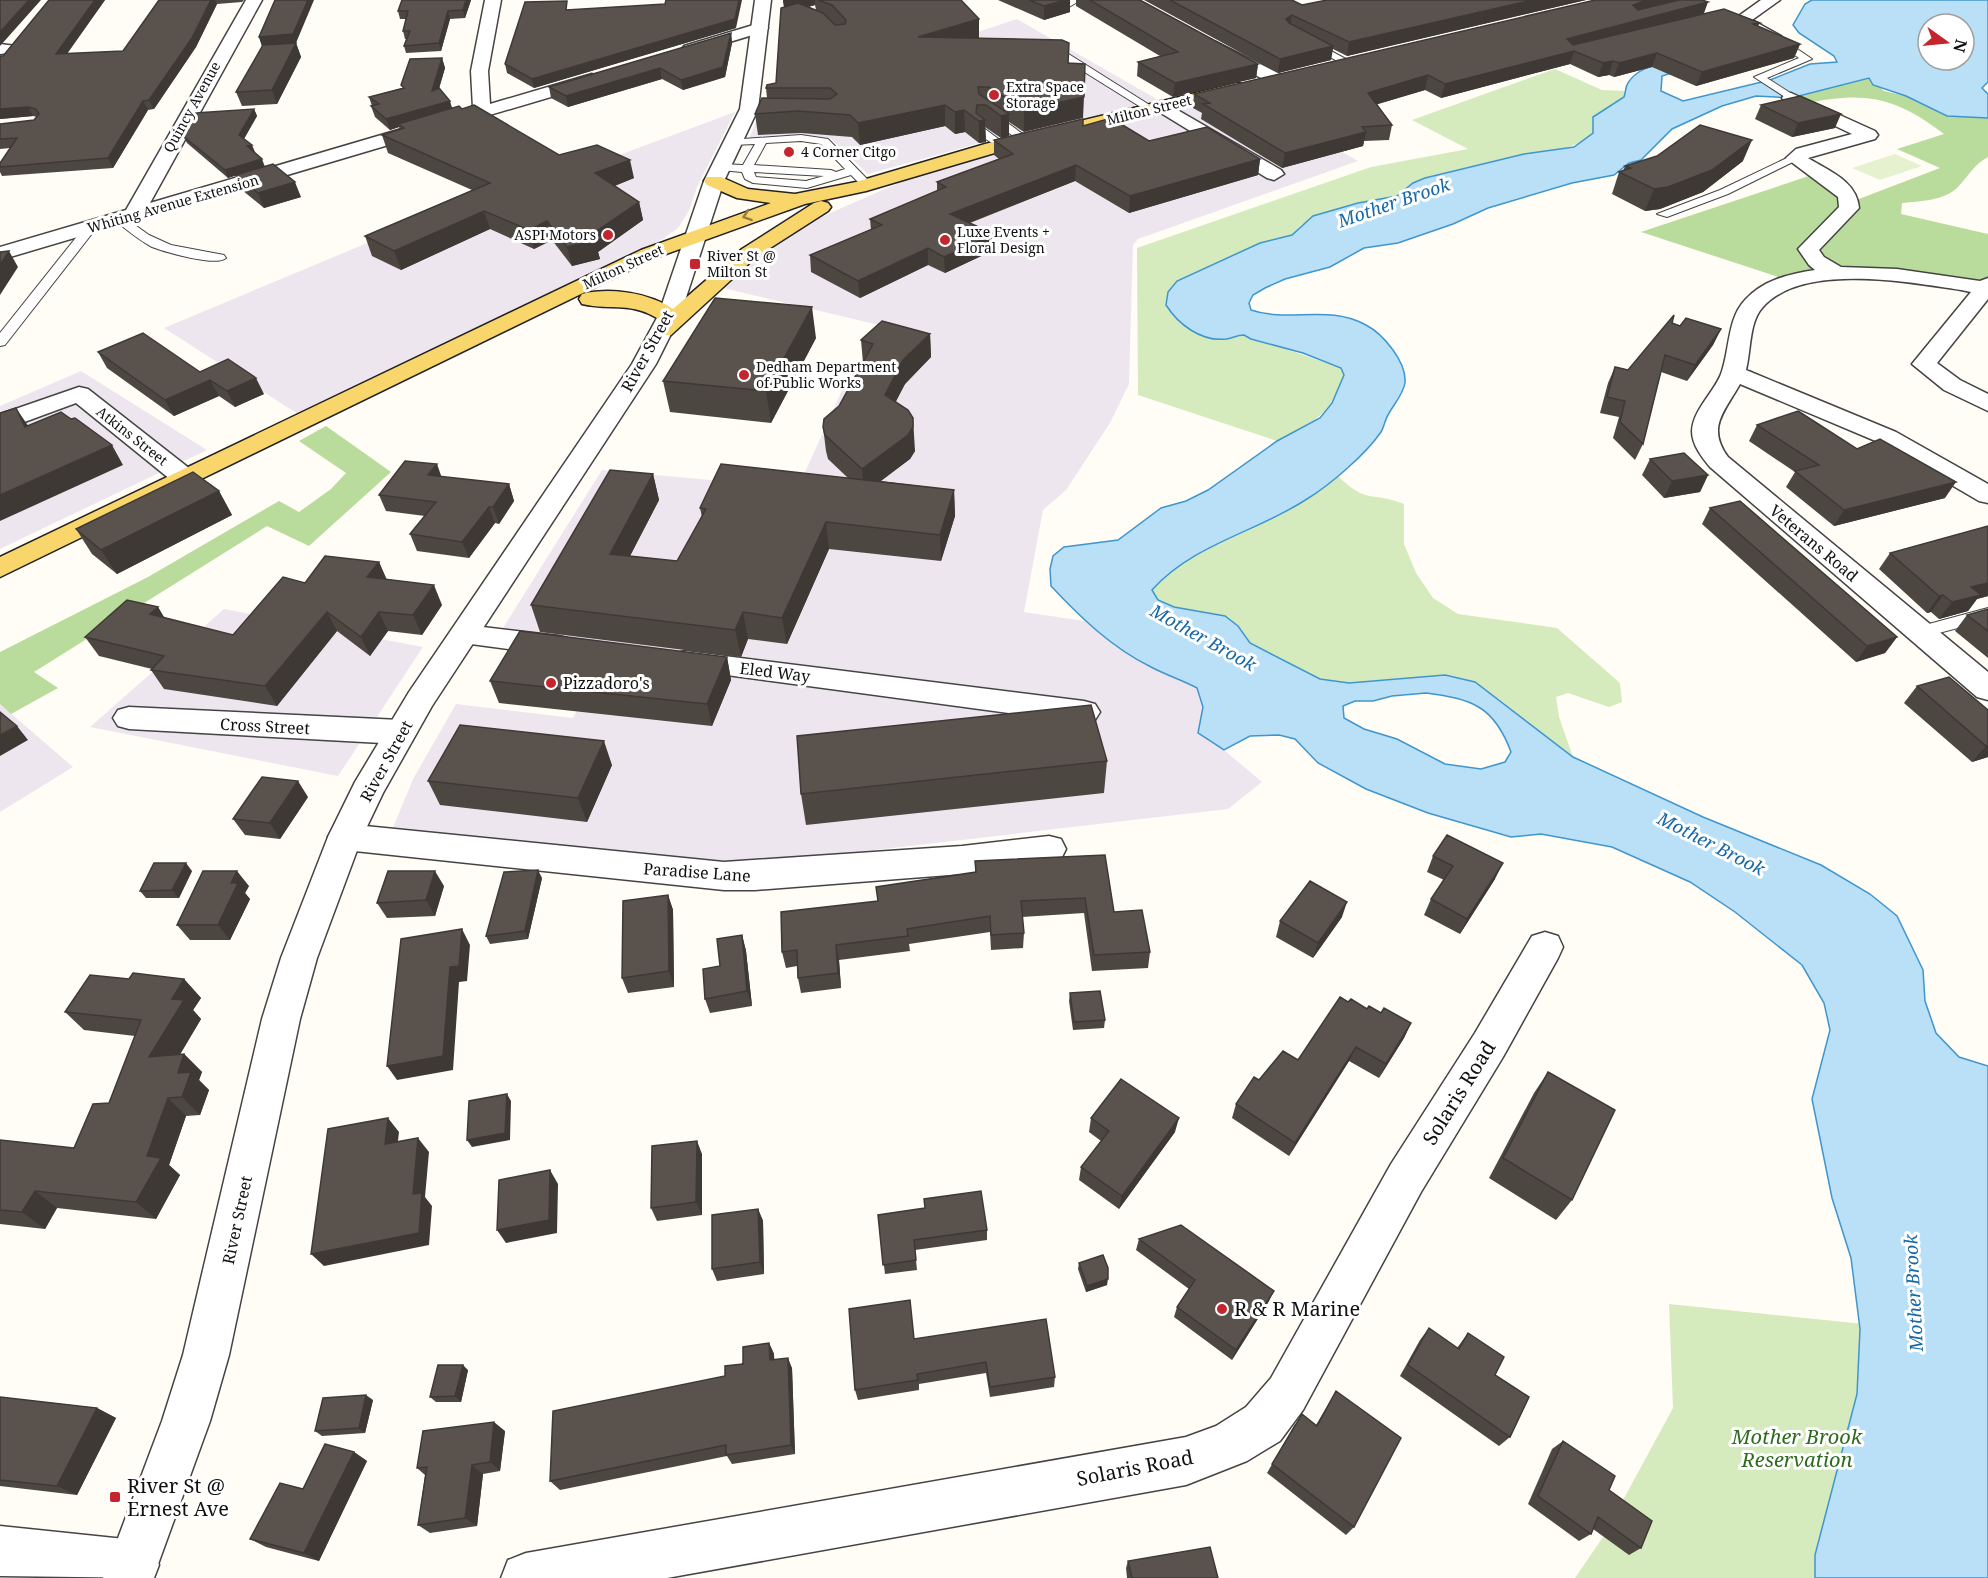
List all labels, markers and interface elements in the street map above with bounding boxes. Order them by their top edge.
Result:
north arrow [1916,12,1976,72]
text: N [1948,37,1973,55]
street label: Quincy Avenue [159,58,224,156]
place label: Extra Space Storage [1006,77,1084,112]
marker: Extra Space Storage [987,88,1001,102]
street label: Milton Street [1105,90,1193,129]
place label: 4 Corner Citgo [801,142,896,161]
marker: 4 Corner Citgo [782,145,796,159]
street label: Whiting Avenue Extension [85,170,261,237]
water label: Mother Brook [1333,171,1454,233]
one-way arrow [743,209,753,222]
place label: Luxe Events + Floral Design [957,222,1050,257]
place label: ASPI Motors [514,225,596,244]
marker: ASPI Motors [601,228,615,242]
marker: Luxe Events + Floral Design [938,233,952,247]
street label: Milton Street [579,240,666,293]
place label: River St @ Milton St [707,246,776,281]
marker: River St @ Milton St [688,257,702,271]
street label: River Street [616,306,679,396]
place label: Dedham Department of Public Works [756,357,896,392]
marker: Dedham Department of Public Works [737,368,751,382]
street label: Atkins Street [93,402,172,469]
street label: Veterans Road [1765,500,1863,587]
water label: Mother Brook [1145,598,1261,676]
street label: Eled Way [739,657,812,687]
place label: Pizzadoro's [563,672,650,694]
marker: Pizzadoro's [544,676,558,690]
street label: Cross Street [220,713,311,739]
street label: River Street [355,716,418,806]
water label: Mother Brook [1653,805,1770,881]
street label: Paradise Lane [643,857,751,887]
street label: Solaris Road [1416,1035,1501,1150]
street label: River Street [217,1173,257,1266]
water label: Mother Brook [1898,1233,1928,1353]
place label: R & R Marine [1234,1295,1360,1322]
marker: R & R Marine [1215,1302,1229,1316]
park label: Mother Brook Reservation [1731,1423,1863,1473]
street label: Solaris Road [1074,1443,1195,1492]
place label: River St @ Ernest Ave [127,1472,229,1522]
marker: River St @ Ernest Ave [108,1490,122,1504]

